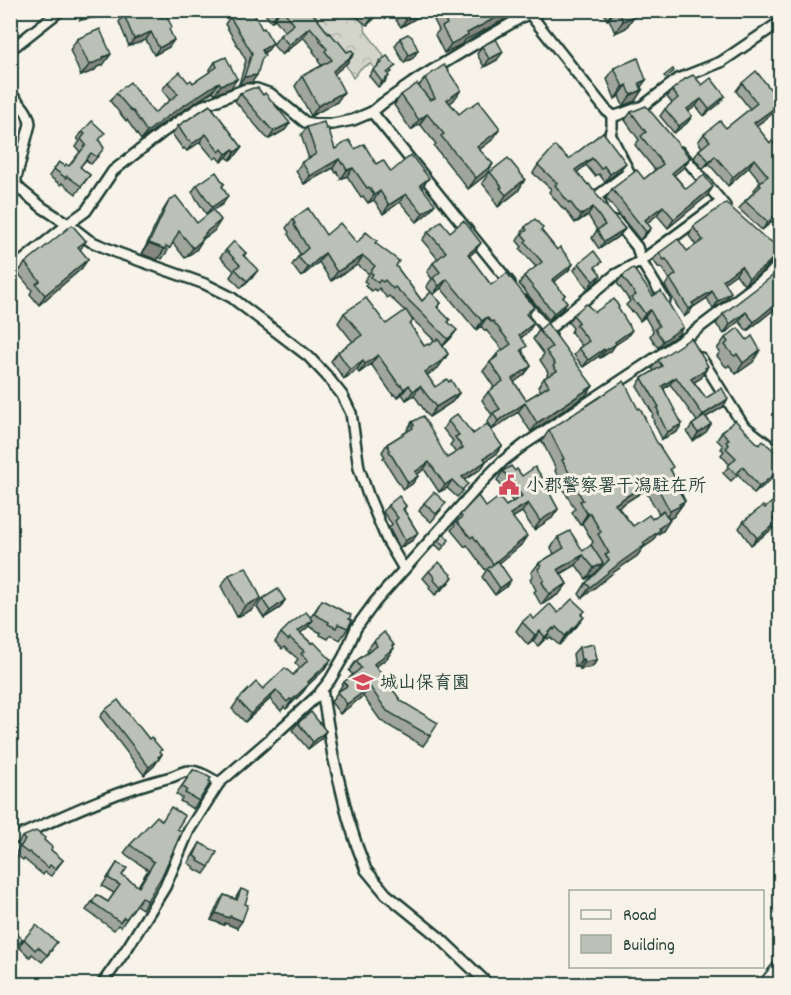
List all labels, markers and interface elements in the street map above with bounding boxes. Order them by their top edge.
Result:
public building icon: 小郡警察署干潟駐在所 [497,473,521,497]
place label: 小郡警察署干潟駐在所 [526,475,706,500]
school or university icon: 城山保育園 [351,670,375,694]
place label: 城山保育園 [380,672,470,697]
legend [569,890,764,968]
text: Road [623,904,657,929]
text: Building [623,934,675,959]

